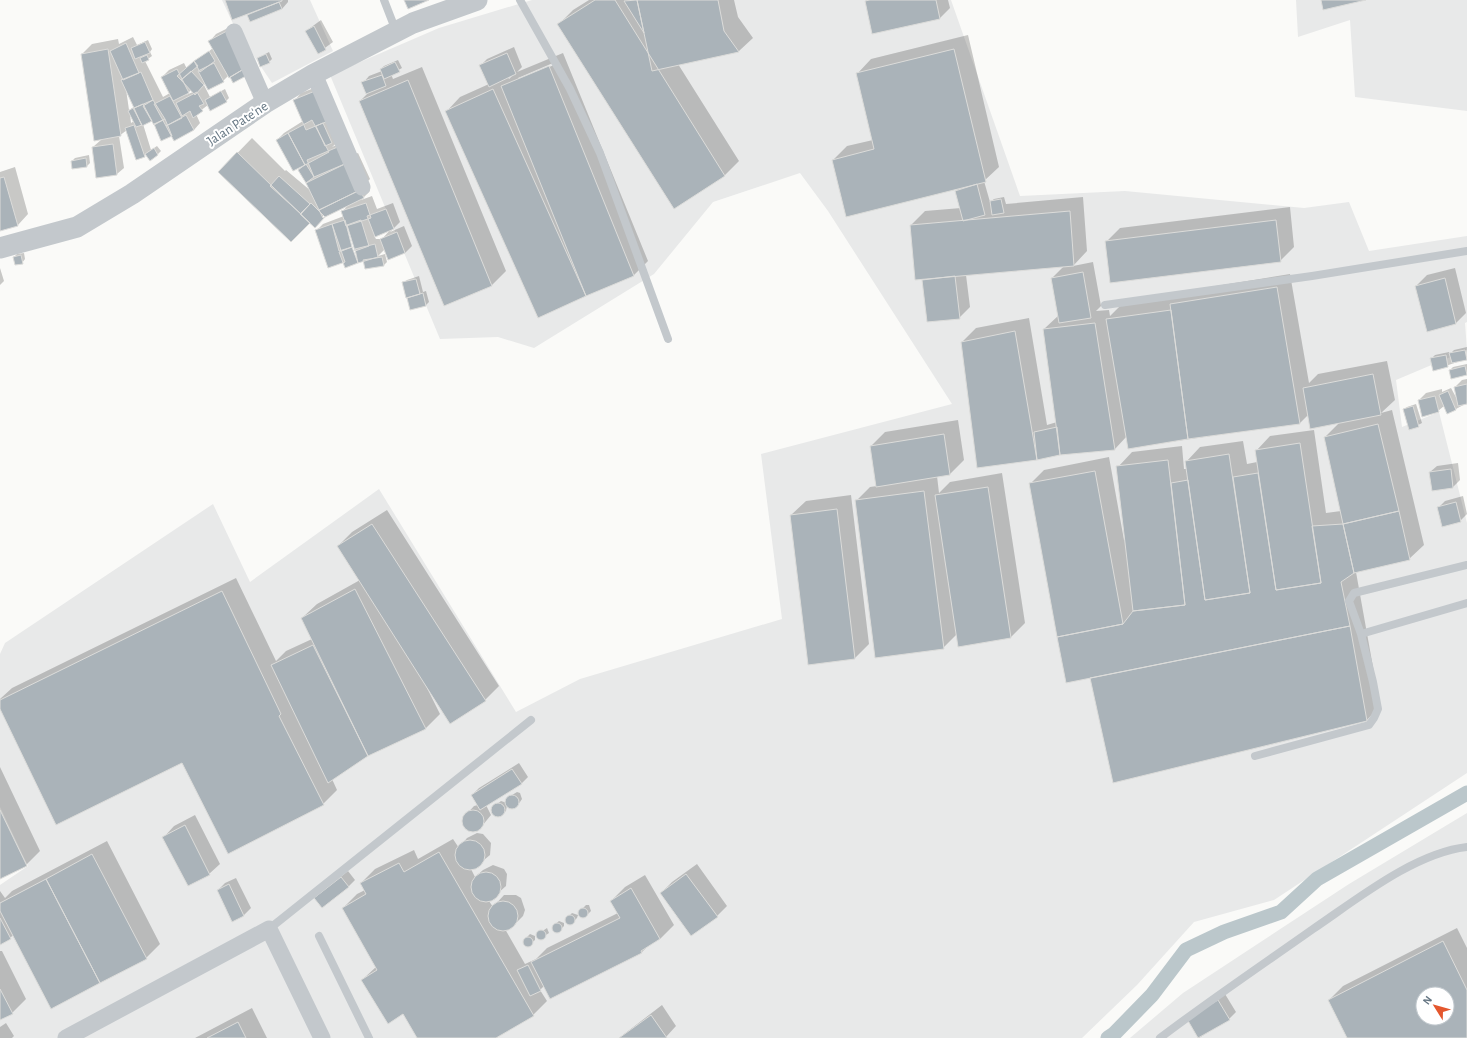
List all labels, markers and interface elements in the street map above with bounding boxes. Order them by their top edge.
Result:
street label: Jalan Pate'ne [205,99,270,149]
north arrow [1415,986,1455,1026]
text: N [1421,994,1434,1007]

